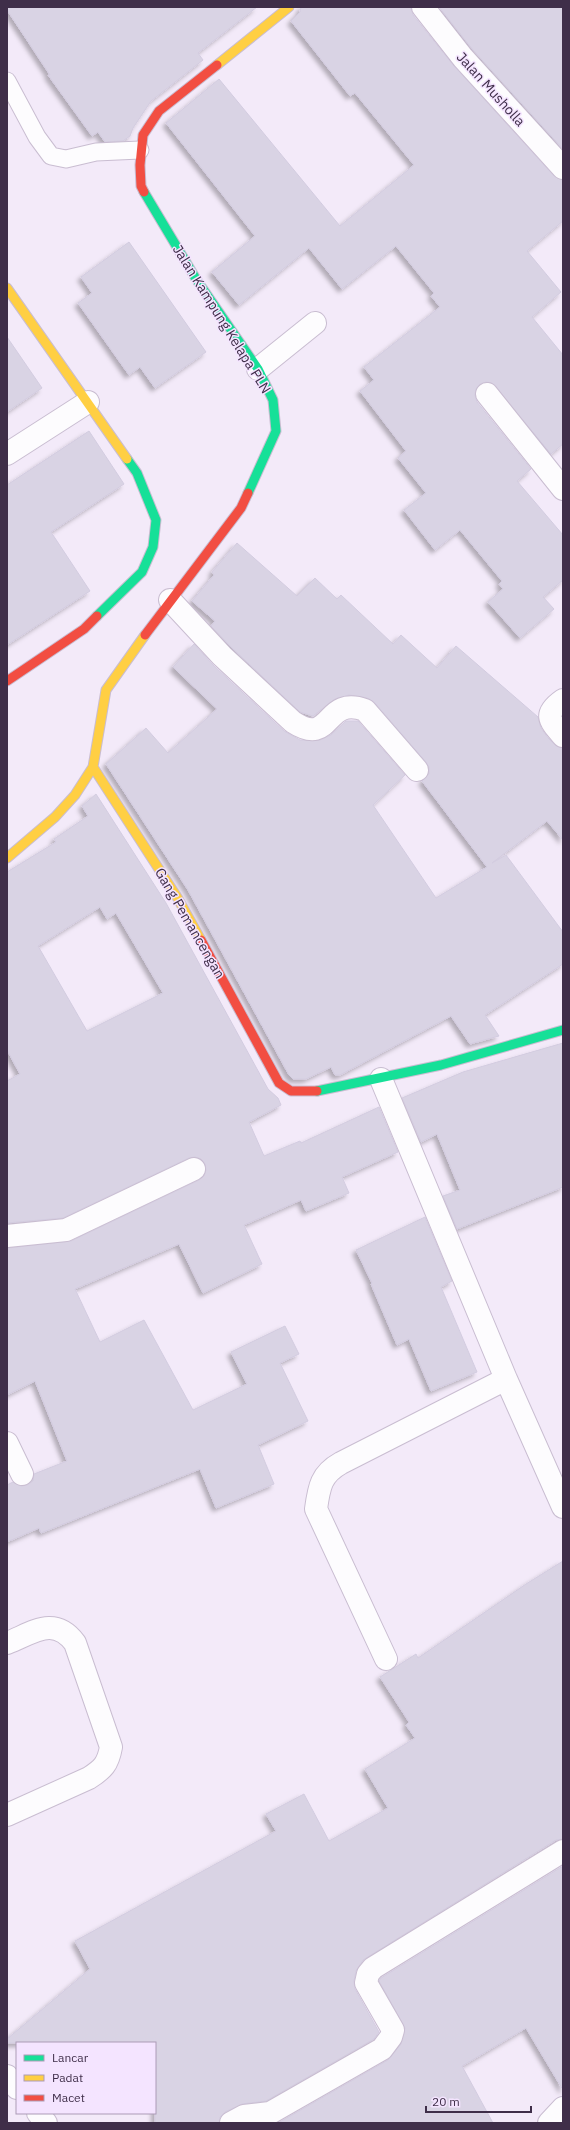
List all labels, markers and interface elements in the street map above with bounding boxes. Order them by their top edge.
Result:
street label: Jalan Musholla [453,48,530,130]
street label: Jalan Kampung Kelapa PLN [169,241,275,397]
street label: Gang Pemancengan [151,864,229,982]
legend [16,2042,156,2114]
text: Lancar [52,2050,89,2065]
text: Padat [52,2070,83,2085]
scale bar [426,2088,531,2114]
text: Macet [52,2090,85,2105]
text: 20 m [432,2094,460,2109]

